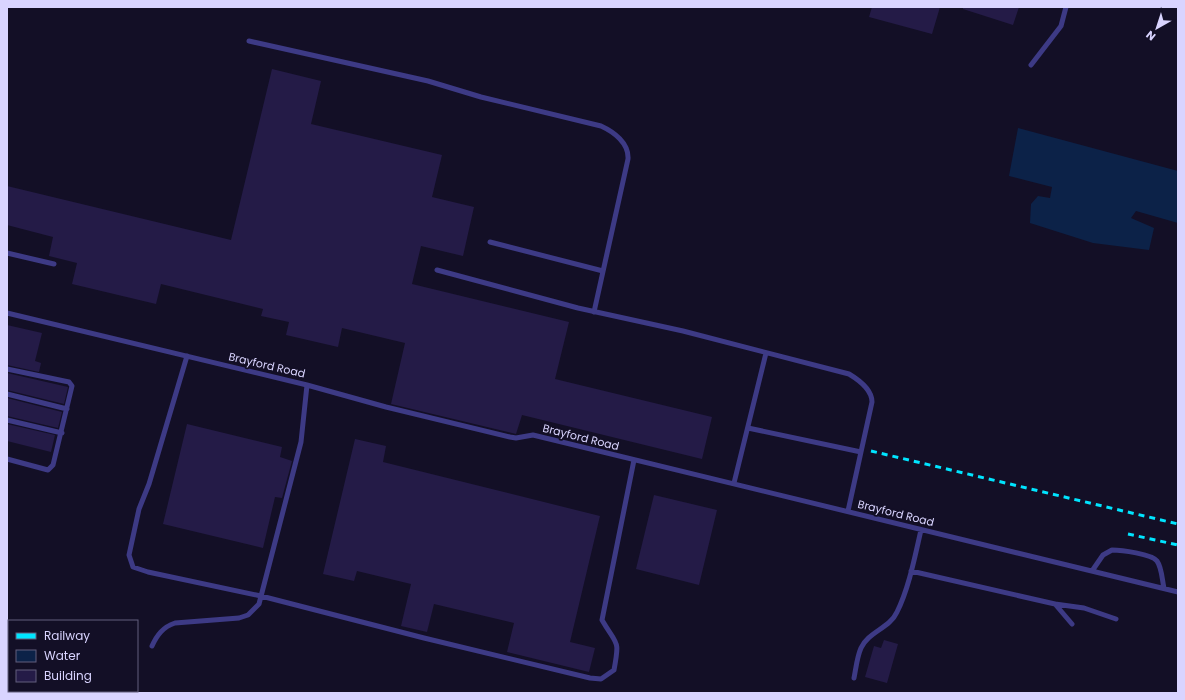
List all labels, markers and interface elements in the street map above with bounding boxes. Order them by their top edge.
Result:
north arrow [1137,8,1177,48]
text: N [1142,27,1159,45]
street label: Brayford Road [227,348,307,382]
street label: Brayford Road [541,420,621,454]
street label: Brayford Road [856,496,936,530]
legend [8,620,138,692]
text: Railway [44,627,90,644]
text: Water [44,647,81,664]
text: Building [44,667,92,684]

